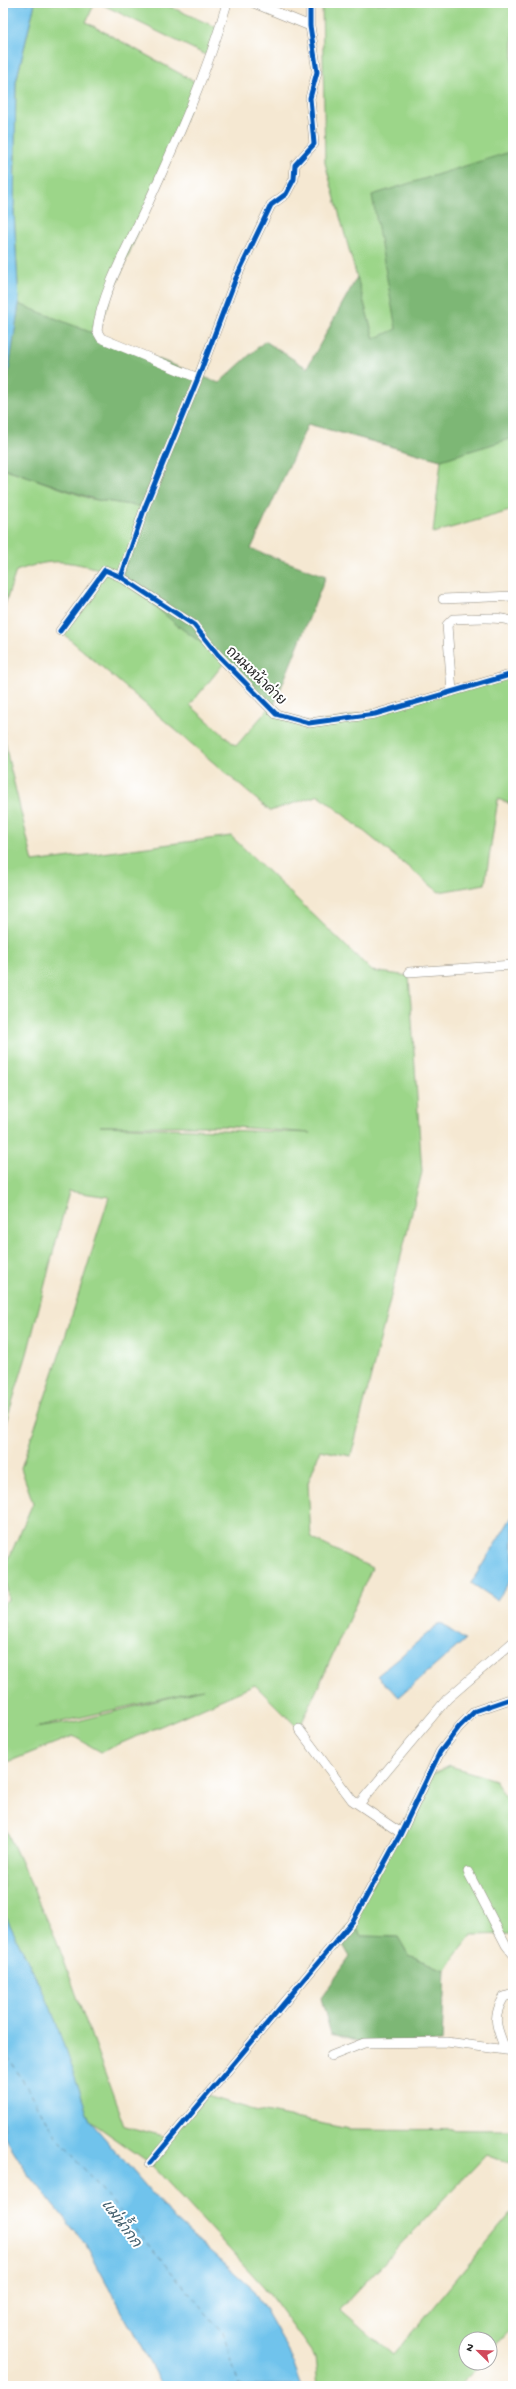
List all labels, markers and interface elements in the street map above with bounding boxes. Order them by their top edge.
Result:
street label: ถนนหน้าค่าย [222,642,290,710]
water label: แม่น้ำกก [97,2193,151,2253]
north arrow [458,2331,498,2371]
text: N [464,2342,478,2354]

